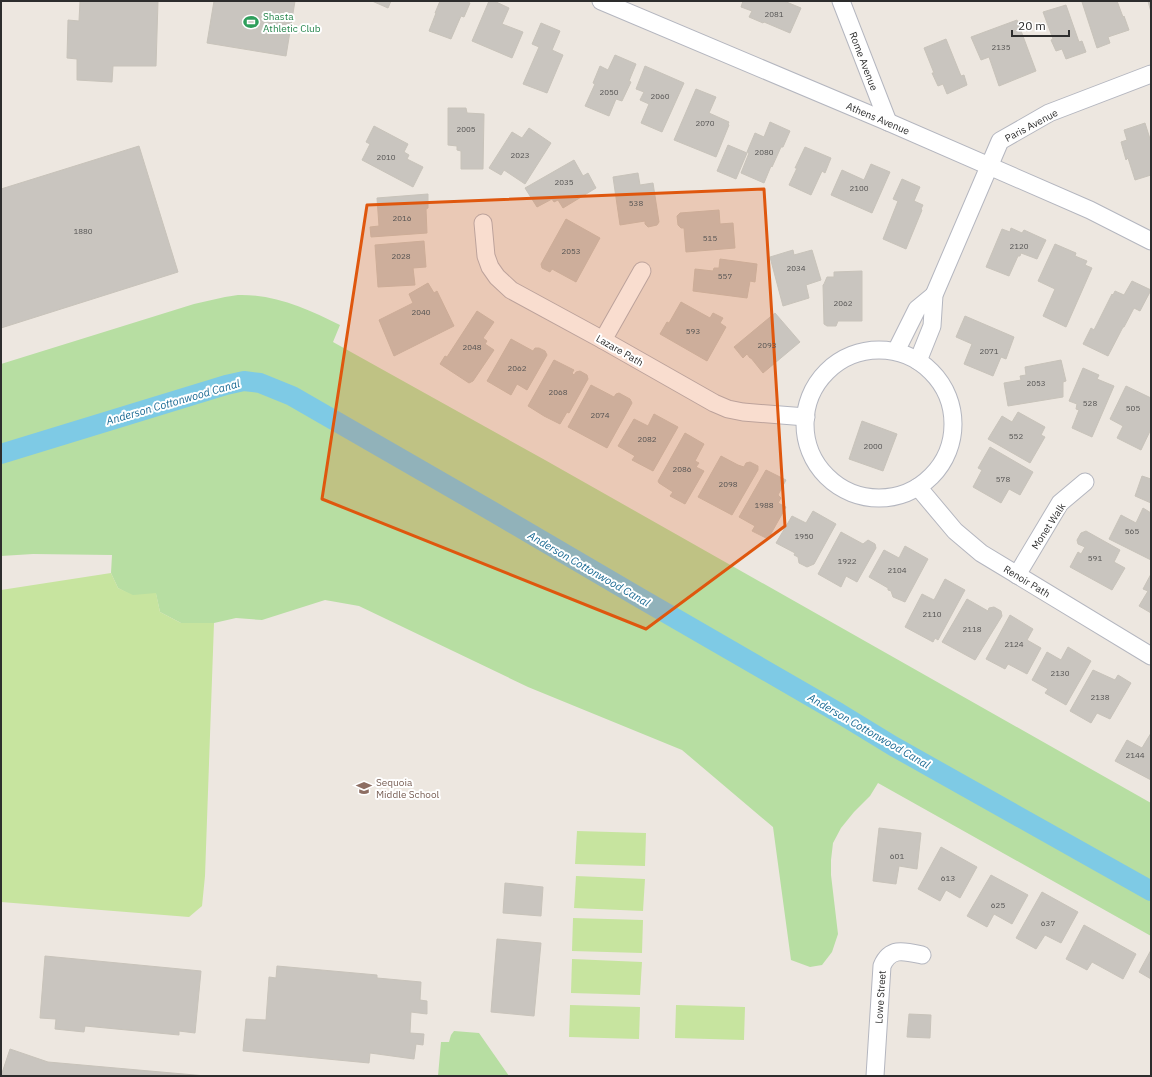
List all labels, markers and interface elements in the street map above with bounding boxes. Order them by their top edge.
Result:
house number: 2081 [764,9,784,19]
place label: Shasta Athletic Club [263,10,321,35]
scale bar [1012,12,1069,38]
sports icon: Shasta Athletic Club [242,13,260,31]
text: 20 m [1018,18,1046,33]
street label: Rome Avenue [846,30,881,93]
house number: 2135 [991,42,1011,52]
house number: 2050 [599,87,619,97]
house number: 2060 [650,91,670,101]
street label: Athens Avenue [844,99,912,138]
street label: Paris Avenue [1003,106,1060,145]
house number: 2070 [695,118,715,128]
house number: 2005 [456,124,476,134]
house number: 2080 [754,147,774,157]
house number: 2023 [510,150,530,160]
house number: 2010 [376,152,396,162]
house number: 2035 [554,177,574,187]
house number: 2100 [849,183,869,193]
house number: 538 [629,198,643,208]
house number: 2016 [392,213,412,223]
house number: 1880 [73,226,93,236]
house number: 515 [703,233,717,243]
house number: 2120 [1009,241,1029,251]
house number: 2053 [561,246,581,256]
house number: 2028 [391,251,411,261]
house number: 2034 [786,263,806,273]
house number: 557 [718,271,732,281]
house number: 2062 [833,298,853,308]
house number: 2040 [411,307,431,317]
house number: 593 [686,326,700,336]
street label: Lazare Path [594,332,646,369]
house number: 2093 [757,340,777,350]
house number: 2048 [462,342,482,352]
house number: 2071 [979,346,999,356]
house number: 2062 [507,363,527,373]
water label: Anderson Cottonwood Canal [104,376,242,428]
house number: 2053 [1026,378,1046,388]
house number: 2068 [548,387,568,397]
house number: 528 [1083,398,1097,408]
house number: 505 [1126,403,1140,413]
house number: 2074 [590,410,610,420]
house number: 552 [1009,431,1023,441]
house number: 2082 [637,434,657,444]
house number: 2000 [863,441,883,451]
house number: 2086 [672,464,692,474]
house number: 578 [996,474,1010,484]
house number: 2098 [718,479,738,489]
house number: 1988 [754,500,774,510]
street label: Monet Walk [1029,500,1069,552]
house number: 565 [1125,526,1139,536]
water label: Anderson Cottonwood Canal [525,528,653,610]
house number: 1950 [794,531,814,541]
house number: 591 [1088,553,1102,563]
house number: 1922 [837,556,857,566]
street label: Renoir Path [1001,562,1052,600]
house number: 2104 [887,565,907,575]
house number: 2110 [922,609,942,619]
house number: 2118 [962,624,982,634]
house number: 2124 [1004,639,1024,649]
house number: 2130 [1050,668,1070,678]
water label: Anderson Cottonwood Canal [805,690,933,772]
house number: 2138 [1090,692,1110,702]
house number: 2144 [1125,750,1145,760]
place label: Sequoia Middle School [376,776,440,801]
school or university icon: Sequoia Middle School [355,779,373,797]
house number: 601 [890,851,904,861]
house number: 613 [941,873,955,883]
house number: 625 [991,900,1005,910]
house number: 637 [1041,918,1055,928]
street label: Lowe Street [872,969,889,1024]

